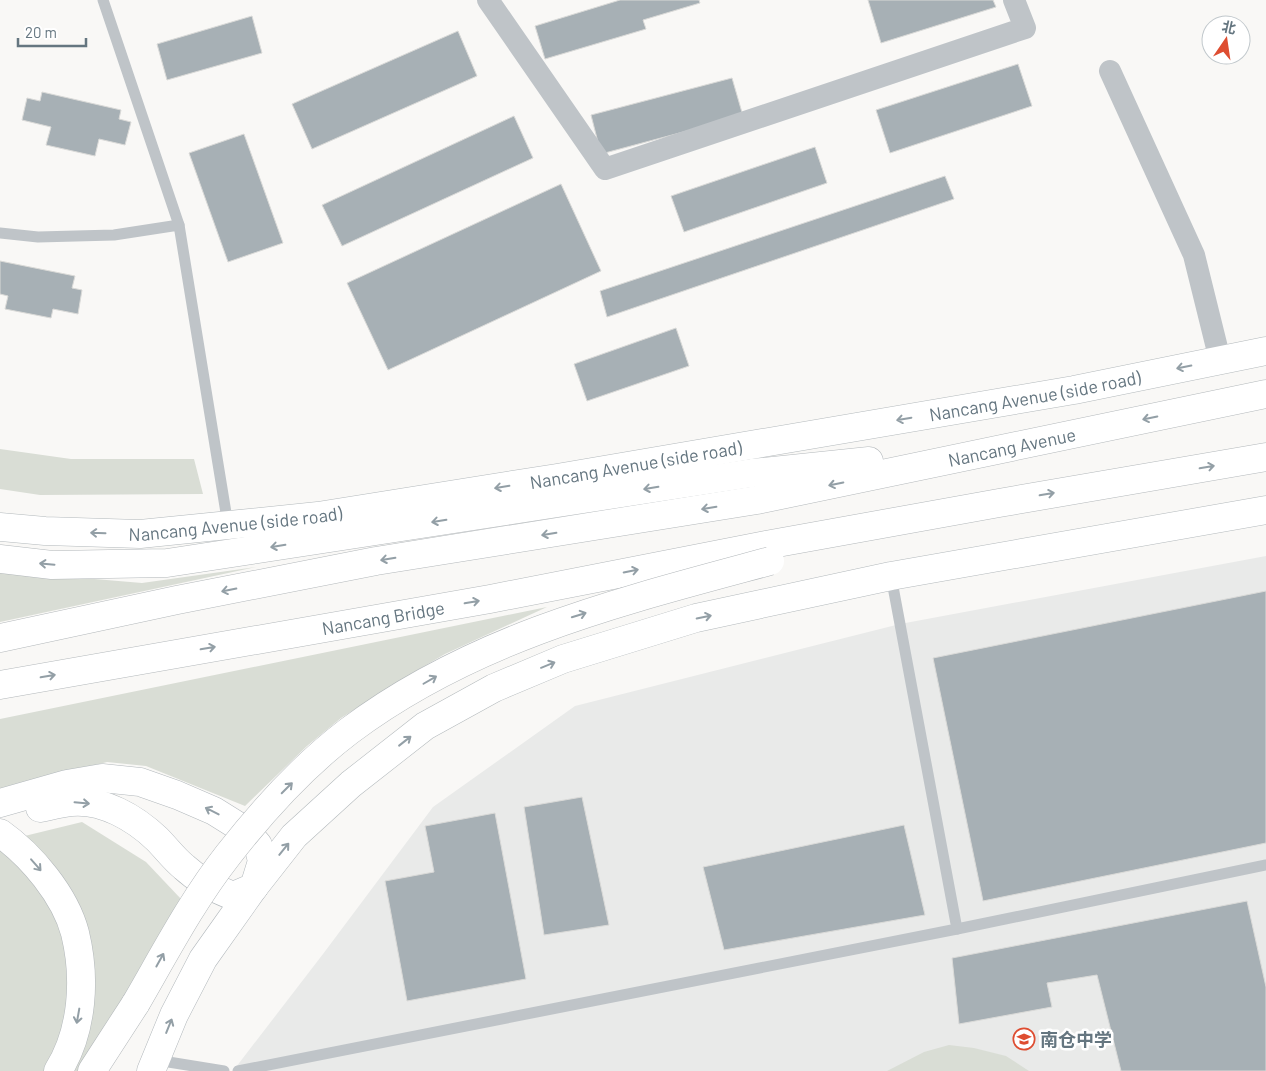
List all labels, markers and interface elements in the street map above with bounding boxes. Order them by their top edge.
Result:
scale bar [18,15,85,47]
north arrow [1201,15,1251,65]
text: 北 [1220,17,1238,37]
text: 20 m [25,23,57,41]
one-way arrow [1176,363,1192,373]
street label: Nancang Avenue (side road) [927,366,1143,425]
one-way arrow [896,414,912,424]
one-way arrow [1142,414,1158,423]
street label: Nancang Avenue [946,423,1078,471]
street label: Nancang Avenue (side road) [528,436,744,493]
one-way arrow [1199,461,1215,471]
one-way arrow [829,480,845,489]
one-way arrow [494,482,510,492]
one-way arrow [644,484,660,494]
one-way arrow [1038,489,1054,499]
street label: Nancang Avenue (side road) [128,501,344,545]
one-way arrow [702,503,718,513]
one-way arrow [431,516,447,526]
one-way arrow [90,528,106,537]
one-way arrow [541,529,557,539]
one-way arrow [271,541,287,551]
one-way arrow [381,555,397,565]
one-way arrow [40,559,56,569]
one-way arrow [623,566,639,576]
one-way arrow [221,586,237,595]
street label: Nancang Bridge [320,596,446,639]
one-way arrow [463,597,479,607]
one-way arrow [570,610,586,620]
one-way arrow [695,612,711,621]
one-way arrow [200,643,216,653]
one-way arrow [540,660,556,669]
one-way arrow [40,671,56,681]
one-way arrow [422,674,436,684]
one-way arrow [399,735,412,746]
one-way arrow [281,782,293,794]
one-way arrow [74,798,90,808]
one-way arrow [205,806,220,815]
one-way arrow [279,842,290,855]
one-way arrow [30,859,42,872]
one-way arrow [155,953,165,968]
one-way arrow [73,1008,83,1024]
one-way arrow [165,1019,175,1034]
school or university icon: 南仓中学 [1012,1027,1036,1051]
place label: 南仓中学 [1040,1028,1112,1050]

